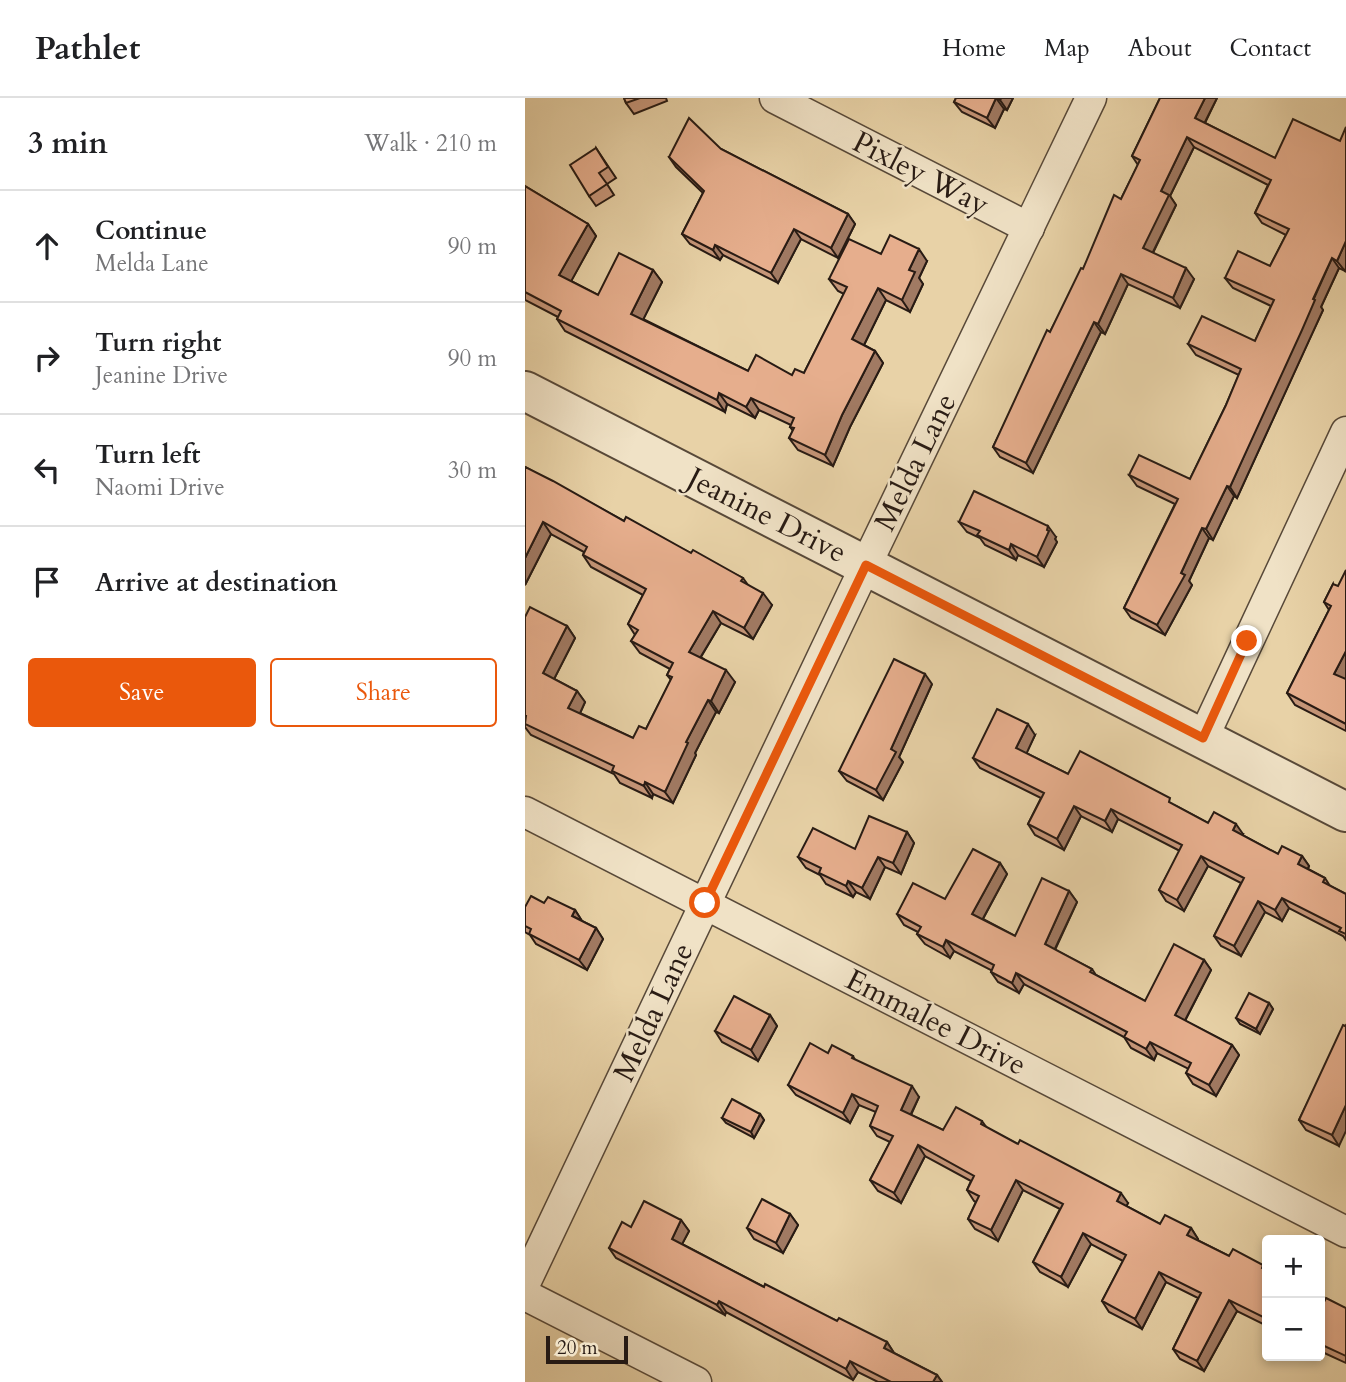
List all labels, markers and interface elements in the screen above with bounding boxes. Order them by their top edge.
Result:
text: Pathlet [35,26,140,71]
text: Home [942,32,1006,65]
text: Map [1044,32,1090,65]
text: About [1128,32,1192,65]
text: Contact [1230,32,1311,65]
street label: Pixley Way [845,122,996,225]
text: 3 min [28,123,108,164]
text: Walk · 210 m [364,128,497,159]
text: Continue [95,213,207,248]
icon: ahead [28,227,66,265]
text: 90 m [448,231,497,262]
text: Melda Lane [95,248,209,279]
text: Turn right [95,325,222,360]
icon: right [28,339,66,377]
text: 90 m [448,343,497,374]
text: Jeanine Drive [95,360,228,391]
street label: Melda Lane [865,387,966,538]
text: Turn left [95,437,200,472]
icon: left [28,451,66,489]
text: 30 m [448,455,497,486]
street label: Jeanine Drive [677,456,853,573]
text: Naomi Drive [95,472,225,503]
icon: arrive [28,563,66,601]
text: Arrive at destination [95,565,338,600]
route end [1231,625,1262,656]
button: Save [28,658,256,727]
button: Share [270,658,497,727]
route start [689,887,720,918]
street label: Melda Lane [604,936,703,1088]
street label: Emmalee Drive [838,959,1033,1086]
map controls [1262,1235,1325,1361]
button: + [1262,1235,1325,1298]
button: − [1262,1298,1325,1361]
scale bar [546,1333,628,1365]
text: 20 m [557,1335,598,1361]

